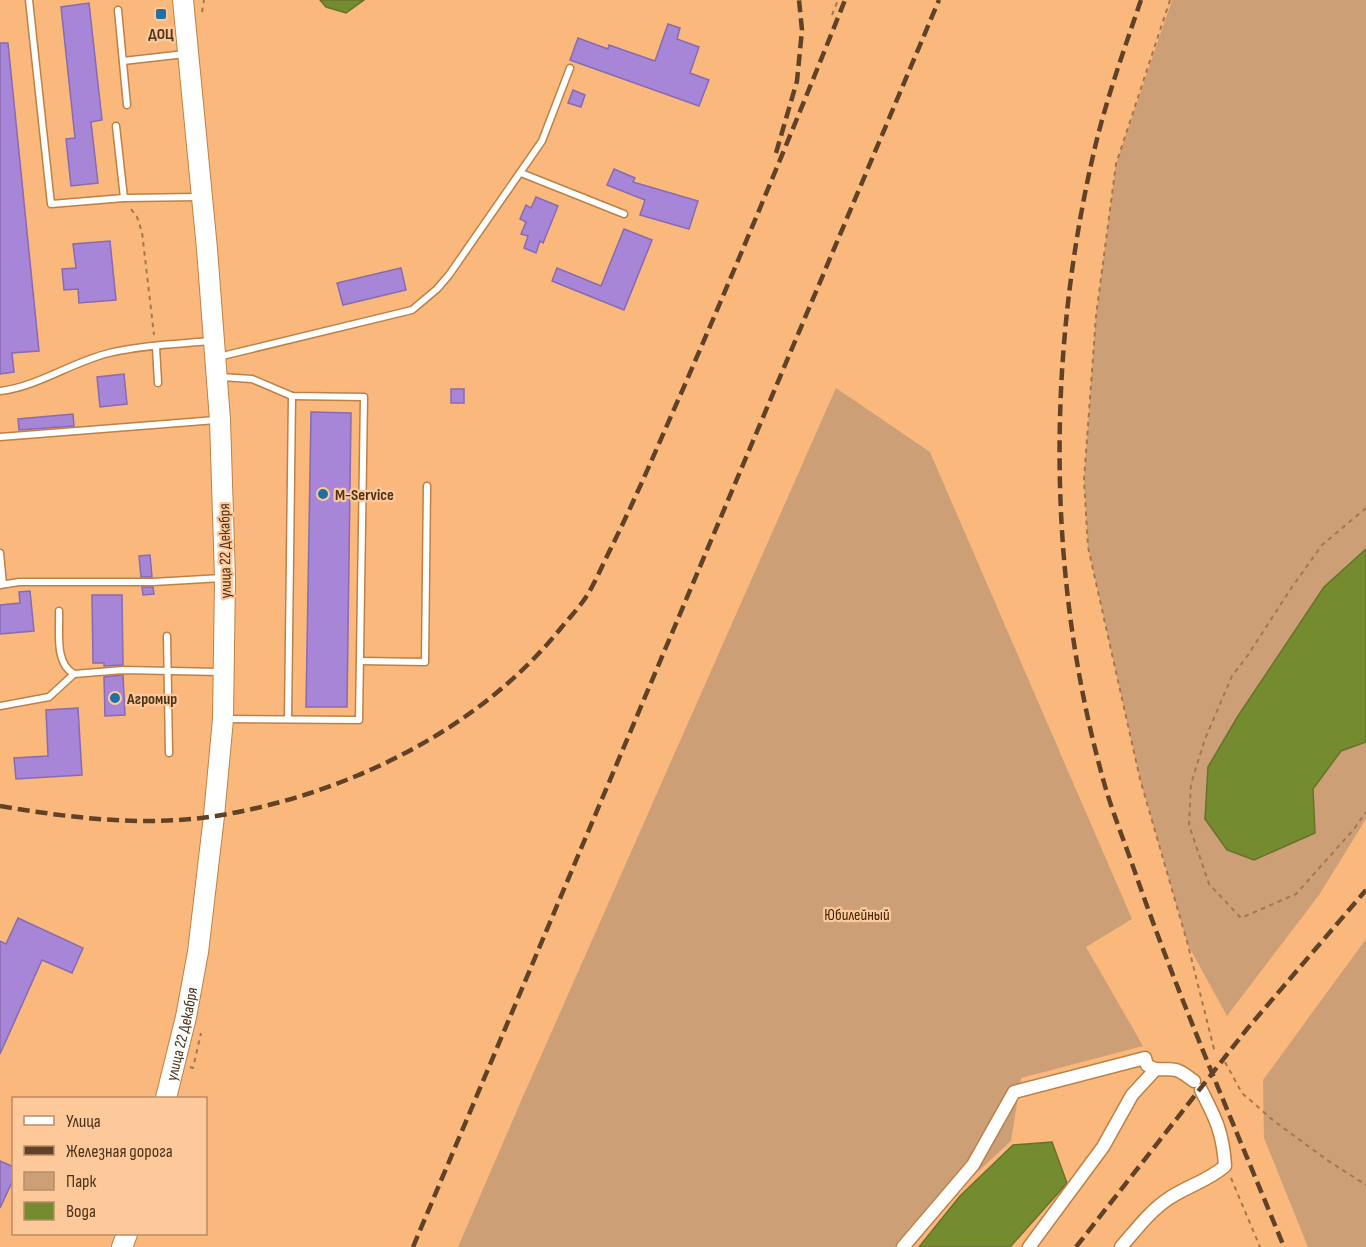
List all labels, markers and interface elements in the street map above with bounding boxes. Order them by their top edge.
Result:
marker: ДОЦ [154,7,168,21]
place label: ДОЦ [148,25,174,44]
place label: M-Service [335,486,394,505]
marker: M-Service [316,487,330,501]
street label: улица 22 Декабря [215,503,236,599]
place label: Агромир [126,690,177,709]
marker: Агромир [108,691,122,705]
park label: Юбилейный [824,906,890,925]
street label: улица 22 Декабря [163,986,202,1083]
legend [12,1097,207,1235]
text: Улица [66,1111,101,1132]
text: Железная дорога [66,1141,173,1162]
text: Парк [66,1171,97,1192]
text: Вода [66,1201,96,1222]

